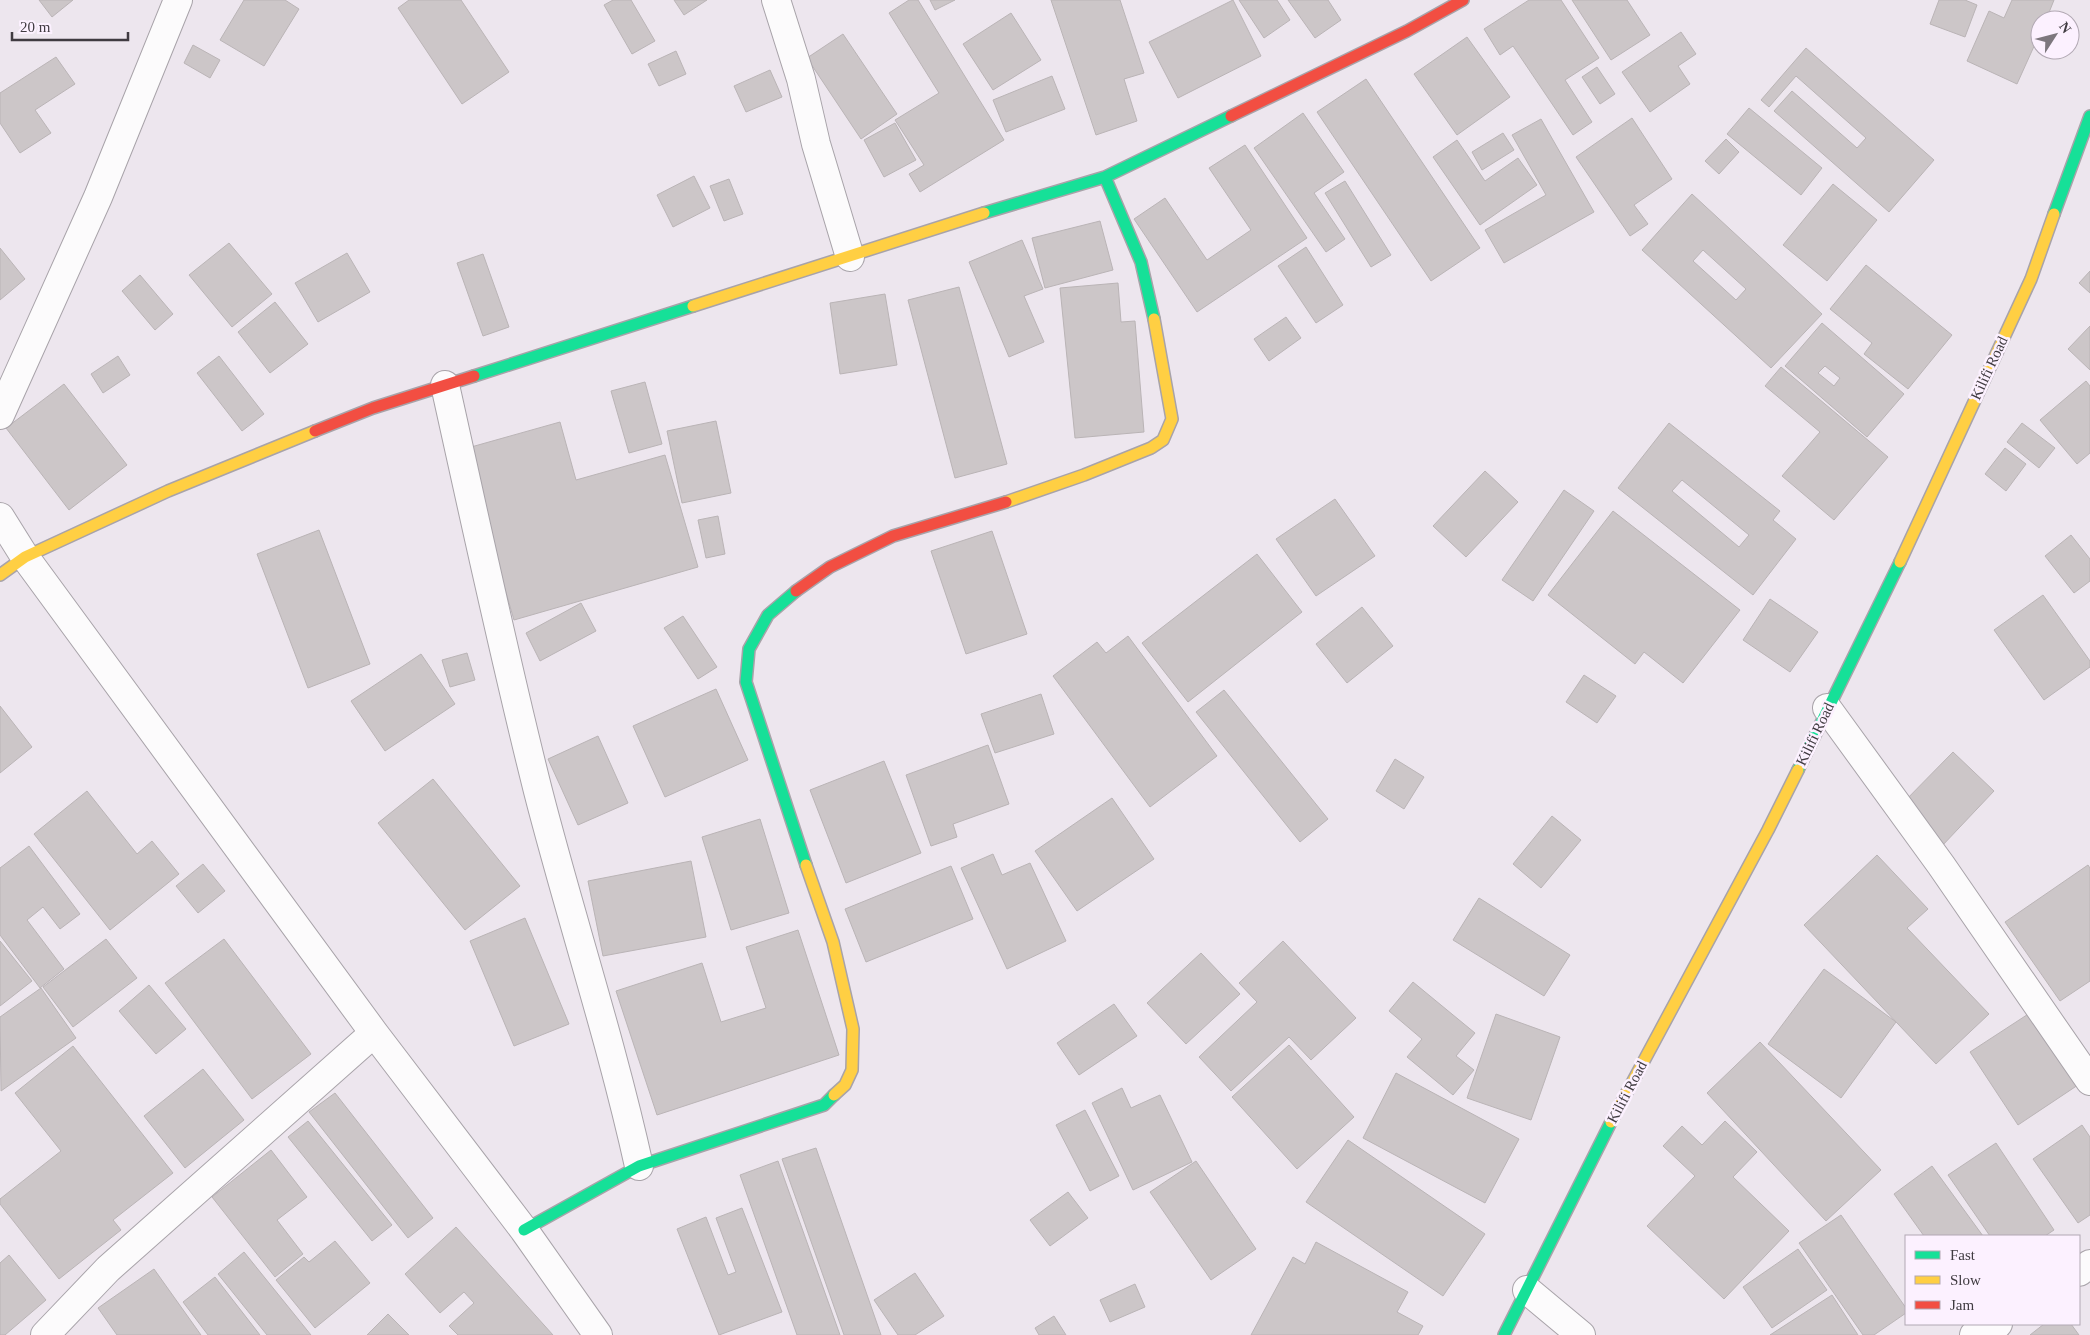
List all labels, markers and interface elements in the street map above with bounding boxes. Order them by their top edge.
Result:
scale bar [12,10,129,42]
north arrow [2030,10,2080,60]
text: 20 m [20,19,51,35]
text: N [2056,19,2074,36]
street label: Kilifi Road [1967,333,2011,402]
street label: Kilifi Road [1793,700,1837,768]
street label: Kilifi Road [1604,1058,1650,1126]
legend [1905,1235,2080,1325]
text: Fast [1950,1247,1976,1263]
text: Slow [1950,1272,1981,1288]
text: Jam [1950,1297,1974,1313]

